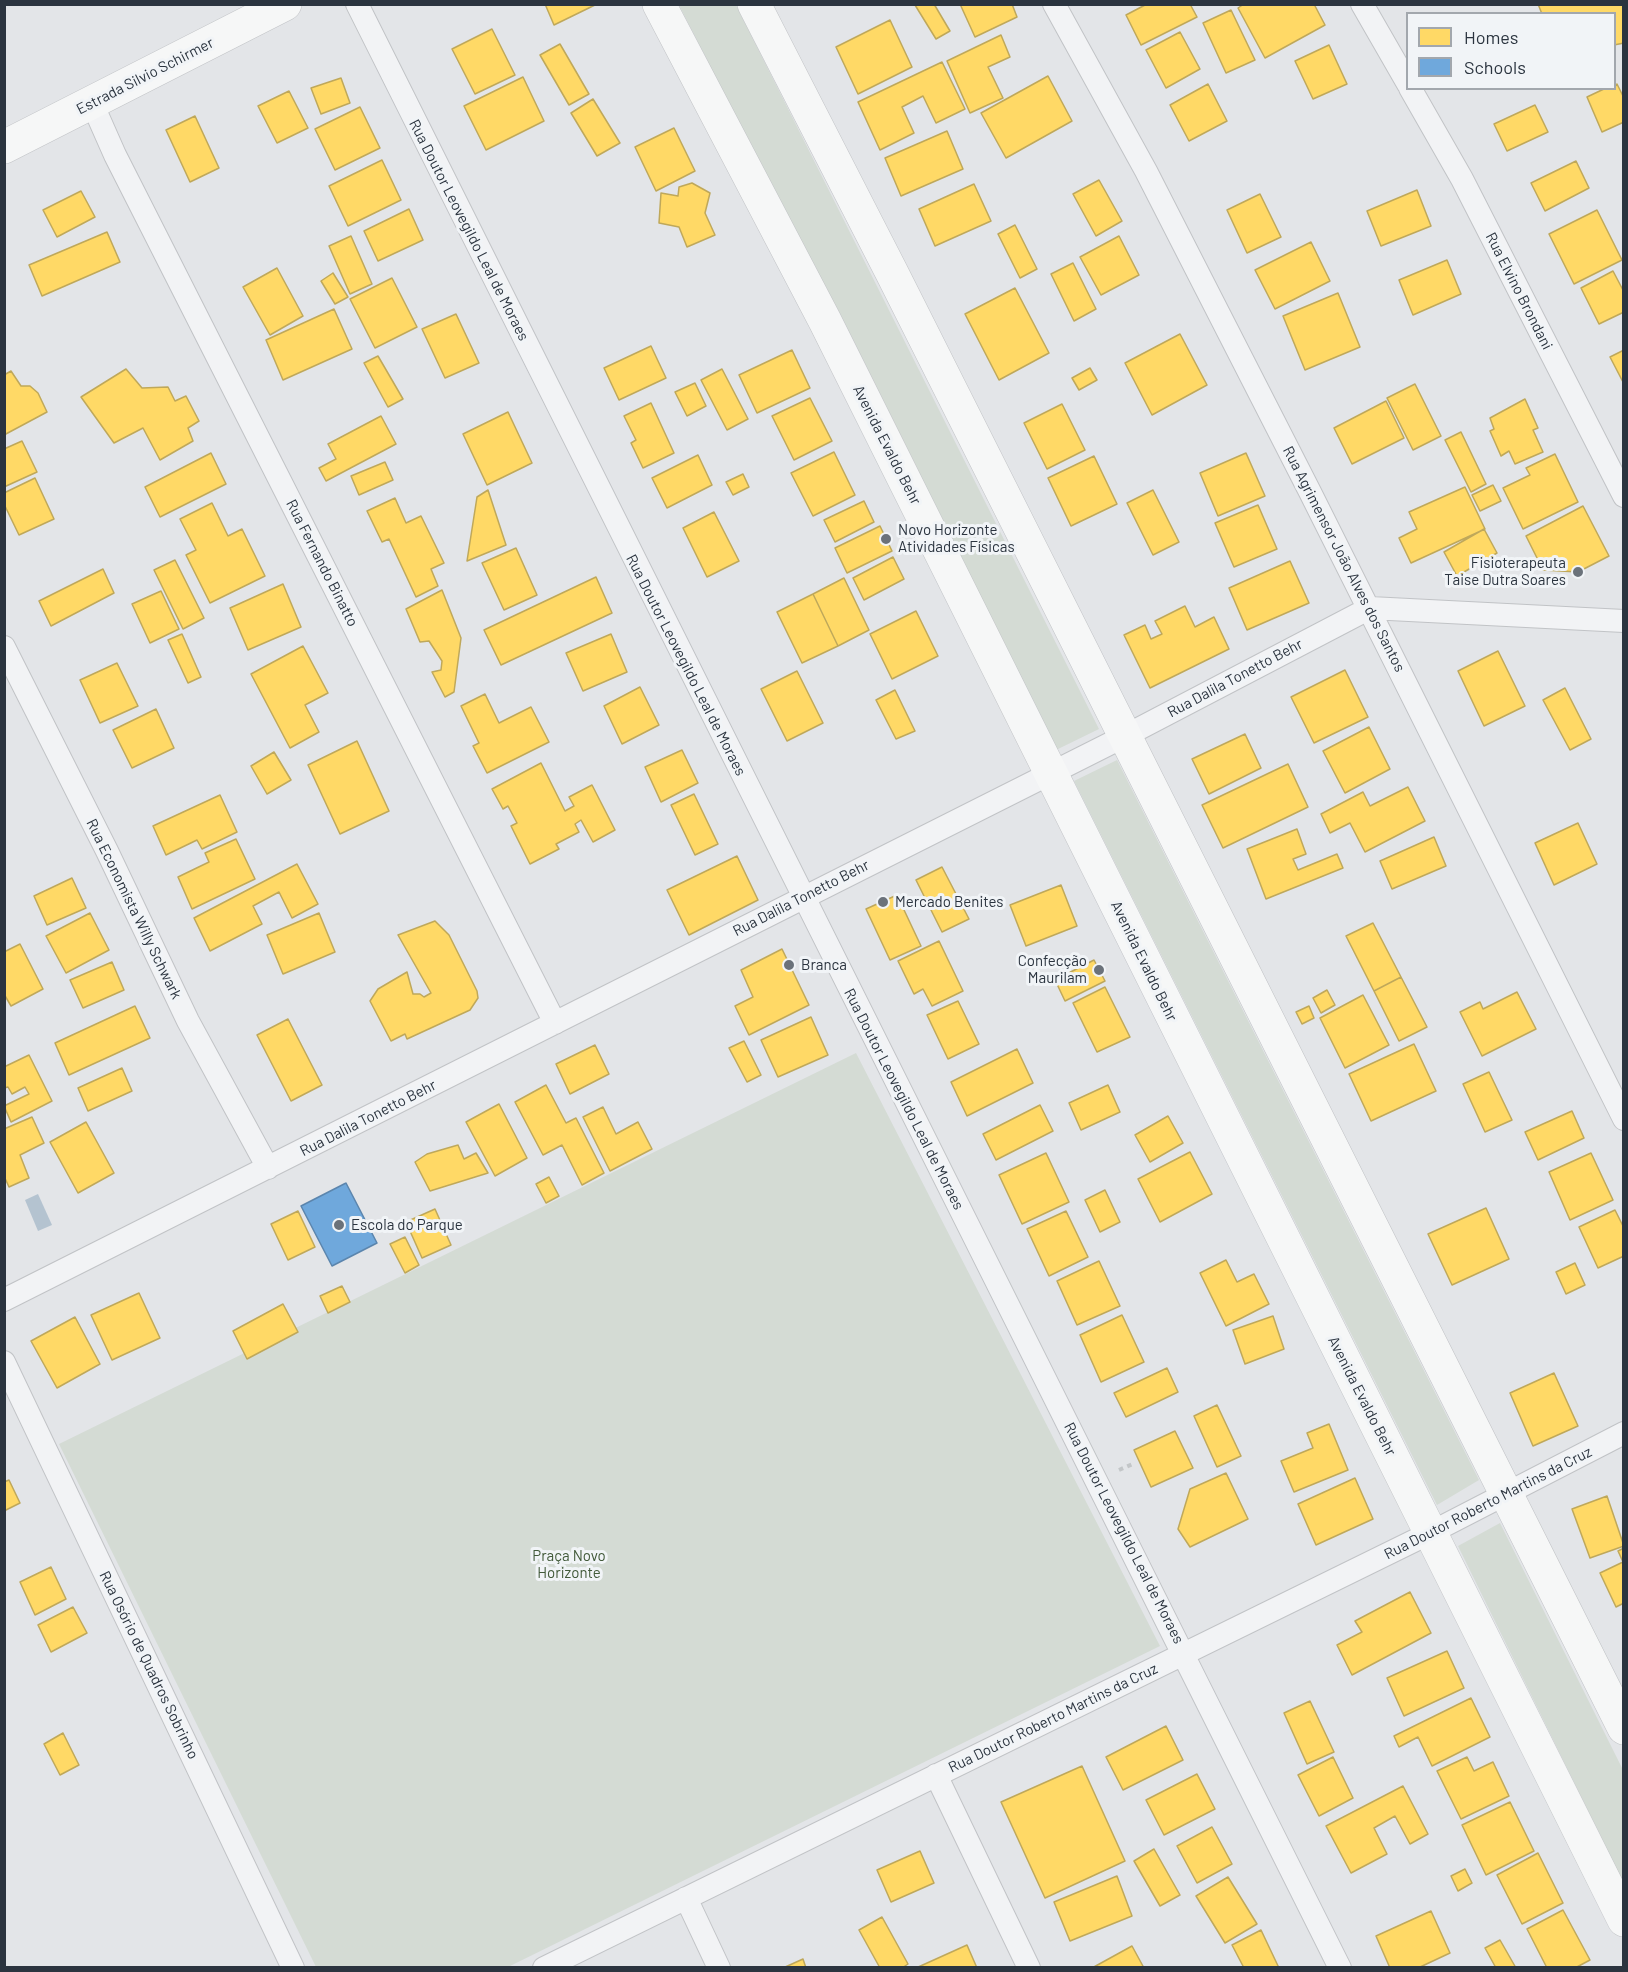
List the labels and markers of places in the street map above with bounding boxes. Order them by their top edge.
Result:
place label: Novo Horizonte Atividades Físicas [898,521,1015,556]
marker: Novo Horizonte Atividades Físicas [879,532,893,546]
place label: Fisioterapeuta Taise Dutra Soares [1444,554,1566,589]
marker: Fisioterapeuta Taise Dutra Soares [1571,565,1585,579]
place label: Mercado Benites [895,893,1004,911]
marker: Mercado Benites [876,895,890,909]
place label: Confecção Maurilam [1018,952,1087,987]
place label: Branca [801,956,847,974]
marker: Branca [782,958,796,972]
marker: Confecção Maurilam [1092,963,1106,977]
place label: Escola do Parque [351,1216,463,1234]
marker: Escola do Parque [332,1218,346,1232]

